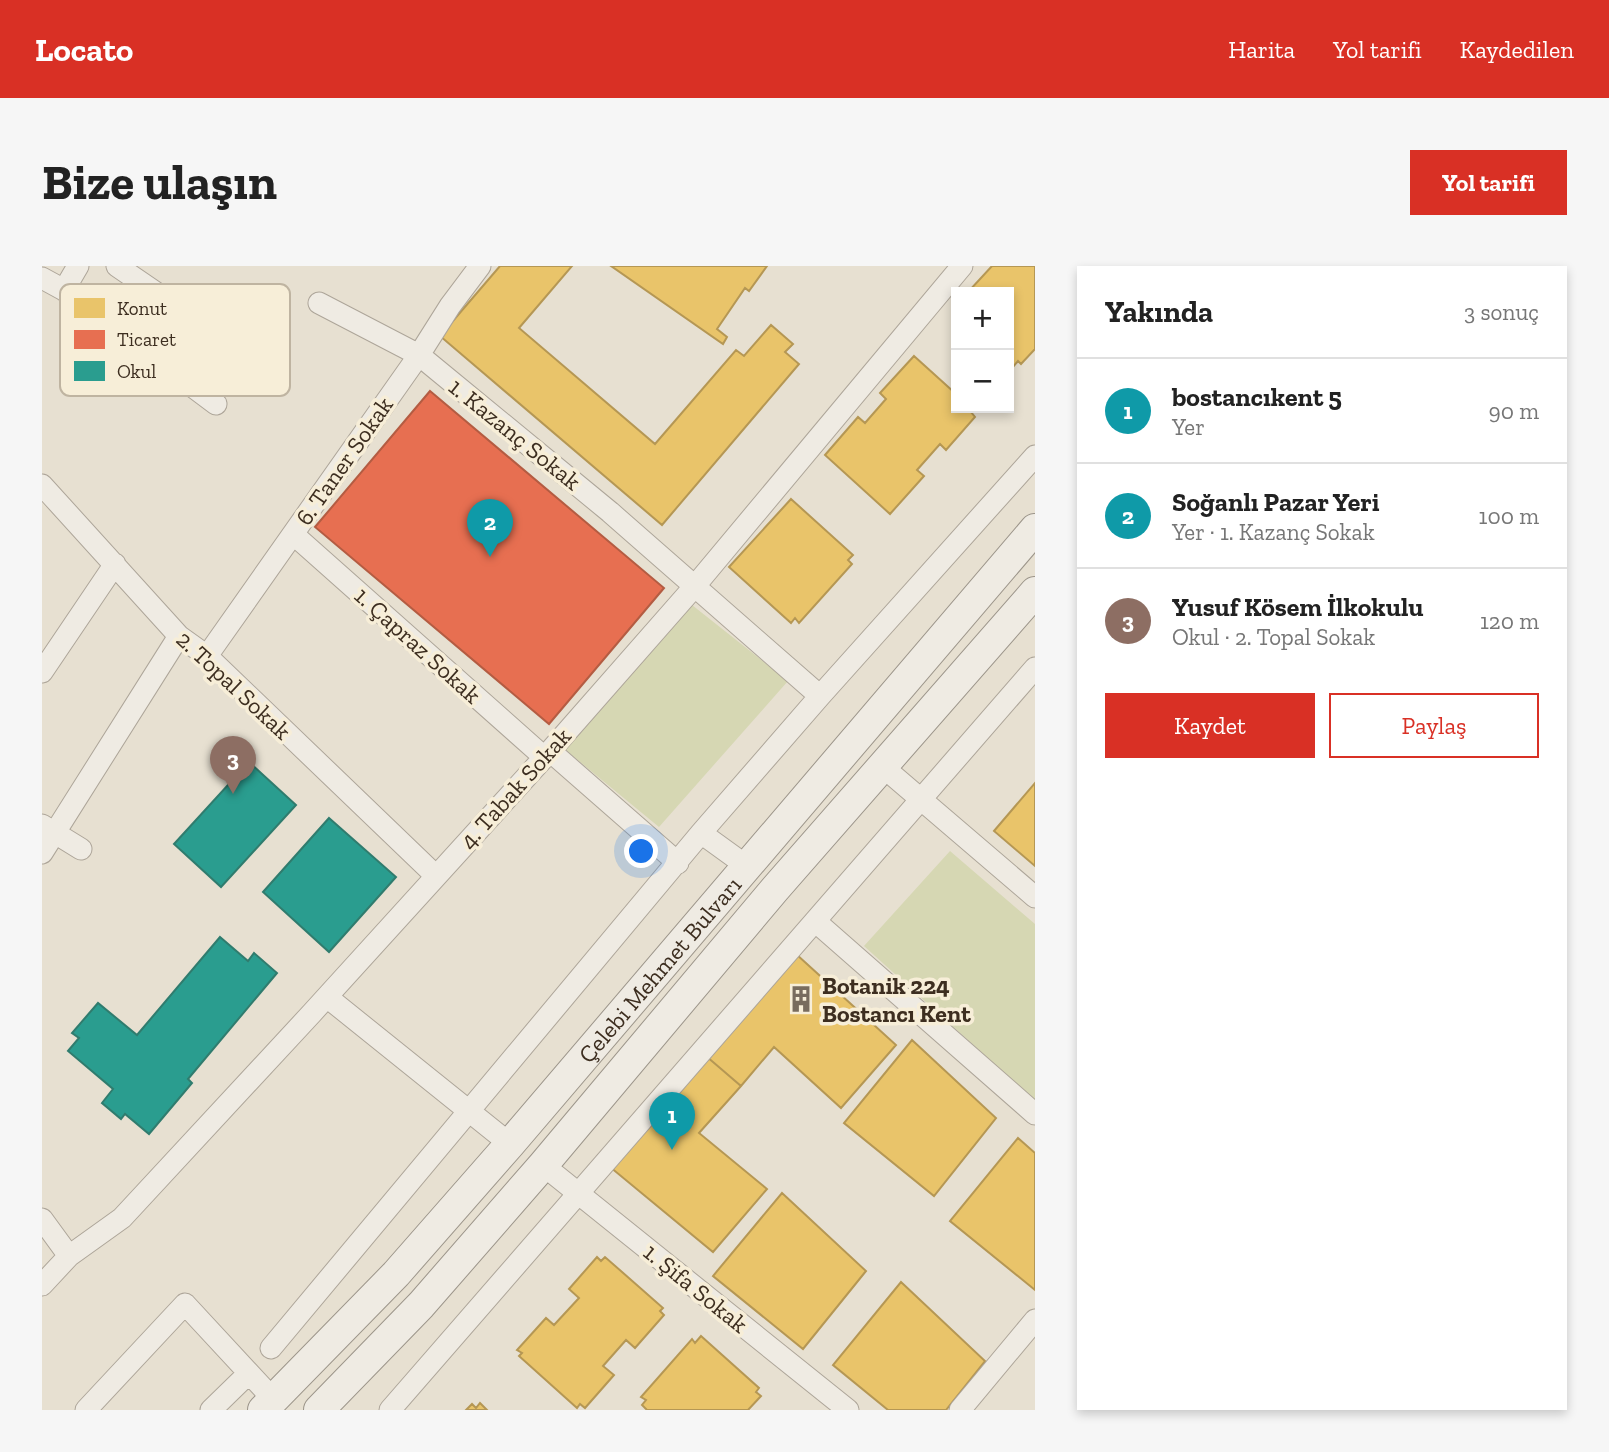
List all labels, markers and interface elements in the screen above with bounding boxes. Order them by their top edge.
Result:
text: Locato [35,30,133,69]
text: Harita [1228,35,1295,64]
text: Yol tarifi [1333,35,1422,64]
text: Kaydedilen [1460,35,1574,64]
button: Yol tarifi [1410,150,1567,215]
text: Bize ulaşın [42,153,277,212]
legend [60,284,290,396]
map controls [951,287,1014,413]
button: + [951,287,1014,350]
text: Yakında [1105,294,1213,330]
text: Konut [117,297,167,320]
text: 3 sonuç [1464,298,1539,326]
text: Ticaret [117,328,176,351]
button: − [951,350,1014,413]
text: Okul [117,360,156,383]
street label: 1. Kazanç Sokak [443,372,587,496]
text: bostancıkent 5 [1172,381,1342,413]
street label: 6. Taner Sokak [289,391,399,531]
text: 1 [1123,397,1133,425]
text: 90 m [1488,397,1539,425]
text: Yer [1172,413,1205,441]
text: Soğanlı Pazar Yeri [1172,486,1379,518]
pin: 2 [467,499,513,557]
text: 2 [1122,502,1134,530]
text: 100 m [1479,502,1539,530]
text: Yer · 1. Kazanç Sokak [1172,518,1375,546]
street label: 1. Çapraz Sokak [349,581,488,710]
text: Yusuf Kösem İlkokulu [1172,591,1424,623]
text: 3 [1122,607,1134,635]
text: 120 m [1480,607,1539,635]
text: Okul · 2. Topal Sokak [1172,623,1375,651]
street label: 2. Topal Sokak [171,624,298,746]
button: Kaydet [1105,693,1315,758]
button: Paylaş [1329,693,1539,758]
street label: 4. Tabak Sokak [453,721,577,854]
pin: 3 [210,736,256,794]
your location [624,834,658,868]
street label: Çelebi Mehmet Bulvarı [572,870,747,1068]
place label: Botanik 224 Bostancı Kent [822,971,971,1028]
building icon: Botanik 224 Bostancı Kent [786,984,816,1014]
pin: 1 [649,1092,695,1150]
street label: 1. Şifa Sokak [638,1237,754,1339]

